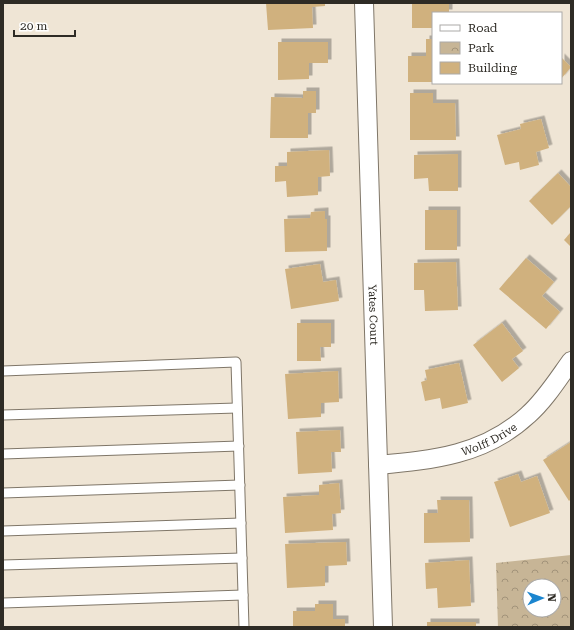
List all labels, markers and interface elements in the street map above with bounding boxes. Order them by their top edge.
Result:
scale bar [14,12,75,38]
legend [432,12,562,84]
text: 20 m [20,19,47,33]
text: Road [468,21,498,35]
text: Park [468,41,495,55]
text: Building [468,61,517,75]
street label: Yates Court [366,284,380,346]
street label: Wolff Drive [460,421,520,459]
north arrow [522,578,562,618]
text: N [545,593,558,603]

